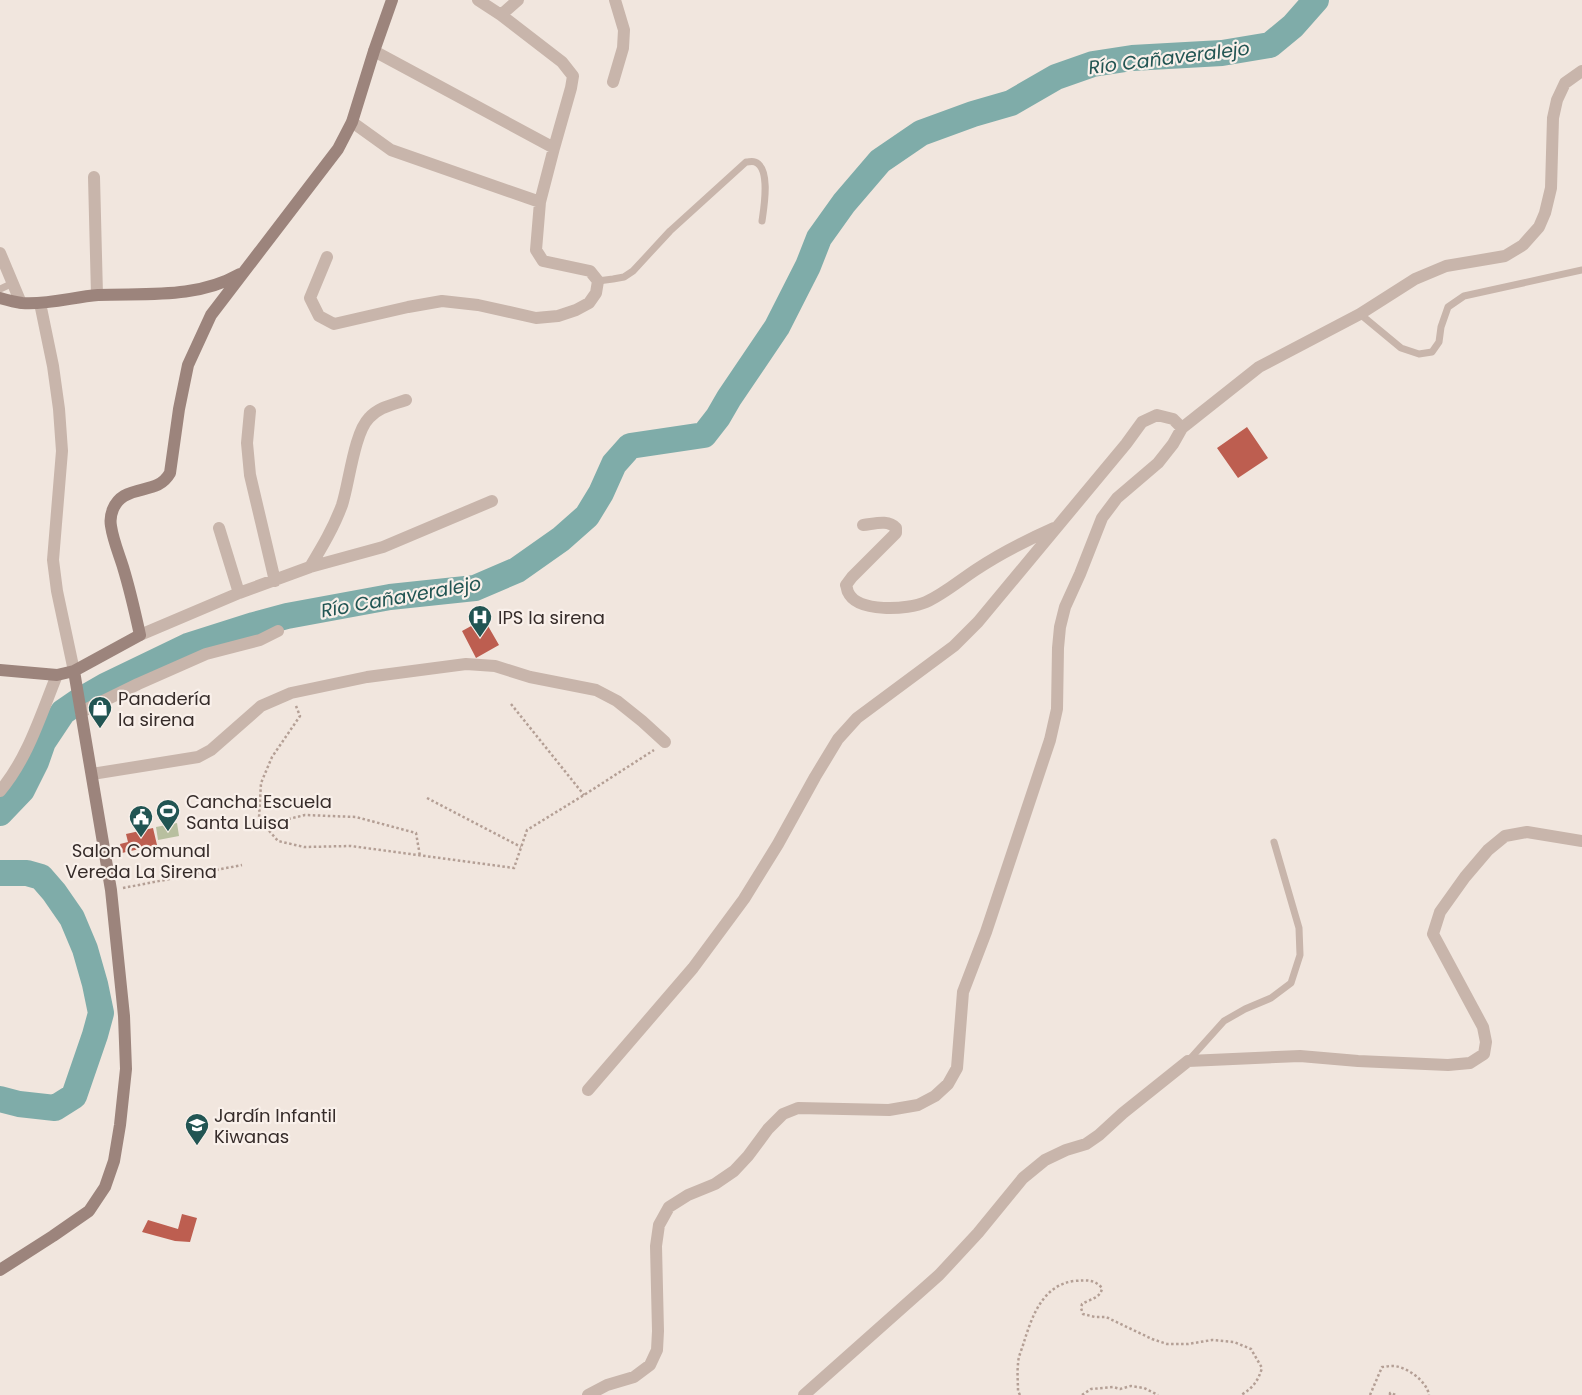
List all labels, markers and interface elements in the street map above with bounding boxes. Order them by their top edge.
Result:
water label: Río Cañaveralejo [1087,35,1251,81]
water label: Río Cañaveralejo [319,570,483,624]
hospital icon: IPS la sirena [467,604,493,638]
place label: IPS la sirena [498,605,605,630]
place label: Panadería la sirena [118,686,211,732]
shop icon: Panadería la sirena [87,695,113,729]
place label: Cancha Escuela Santa Luisa [186,789,332,835]
sports icon: Cancha Escuela Santa Luisa [155,798,181,832]
public building icon: Salon Comunal Vereda La Sirena [128,804,154,838]
place label: Salon Comunal Vereda La Sirena [65,838,217,884]
place label: Jardín Infantil Kiwanas [214,1103,336,1149]
school or university icon: Jardín Infantil Kiwanas [184,1112,210,1146]

